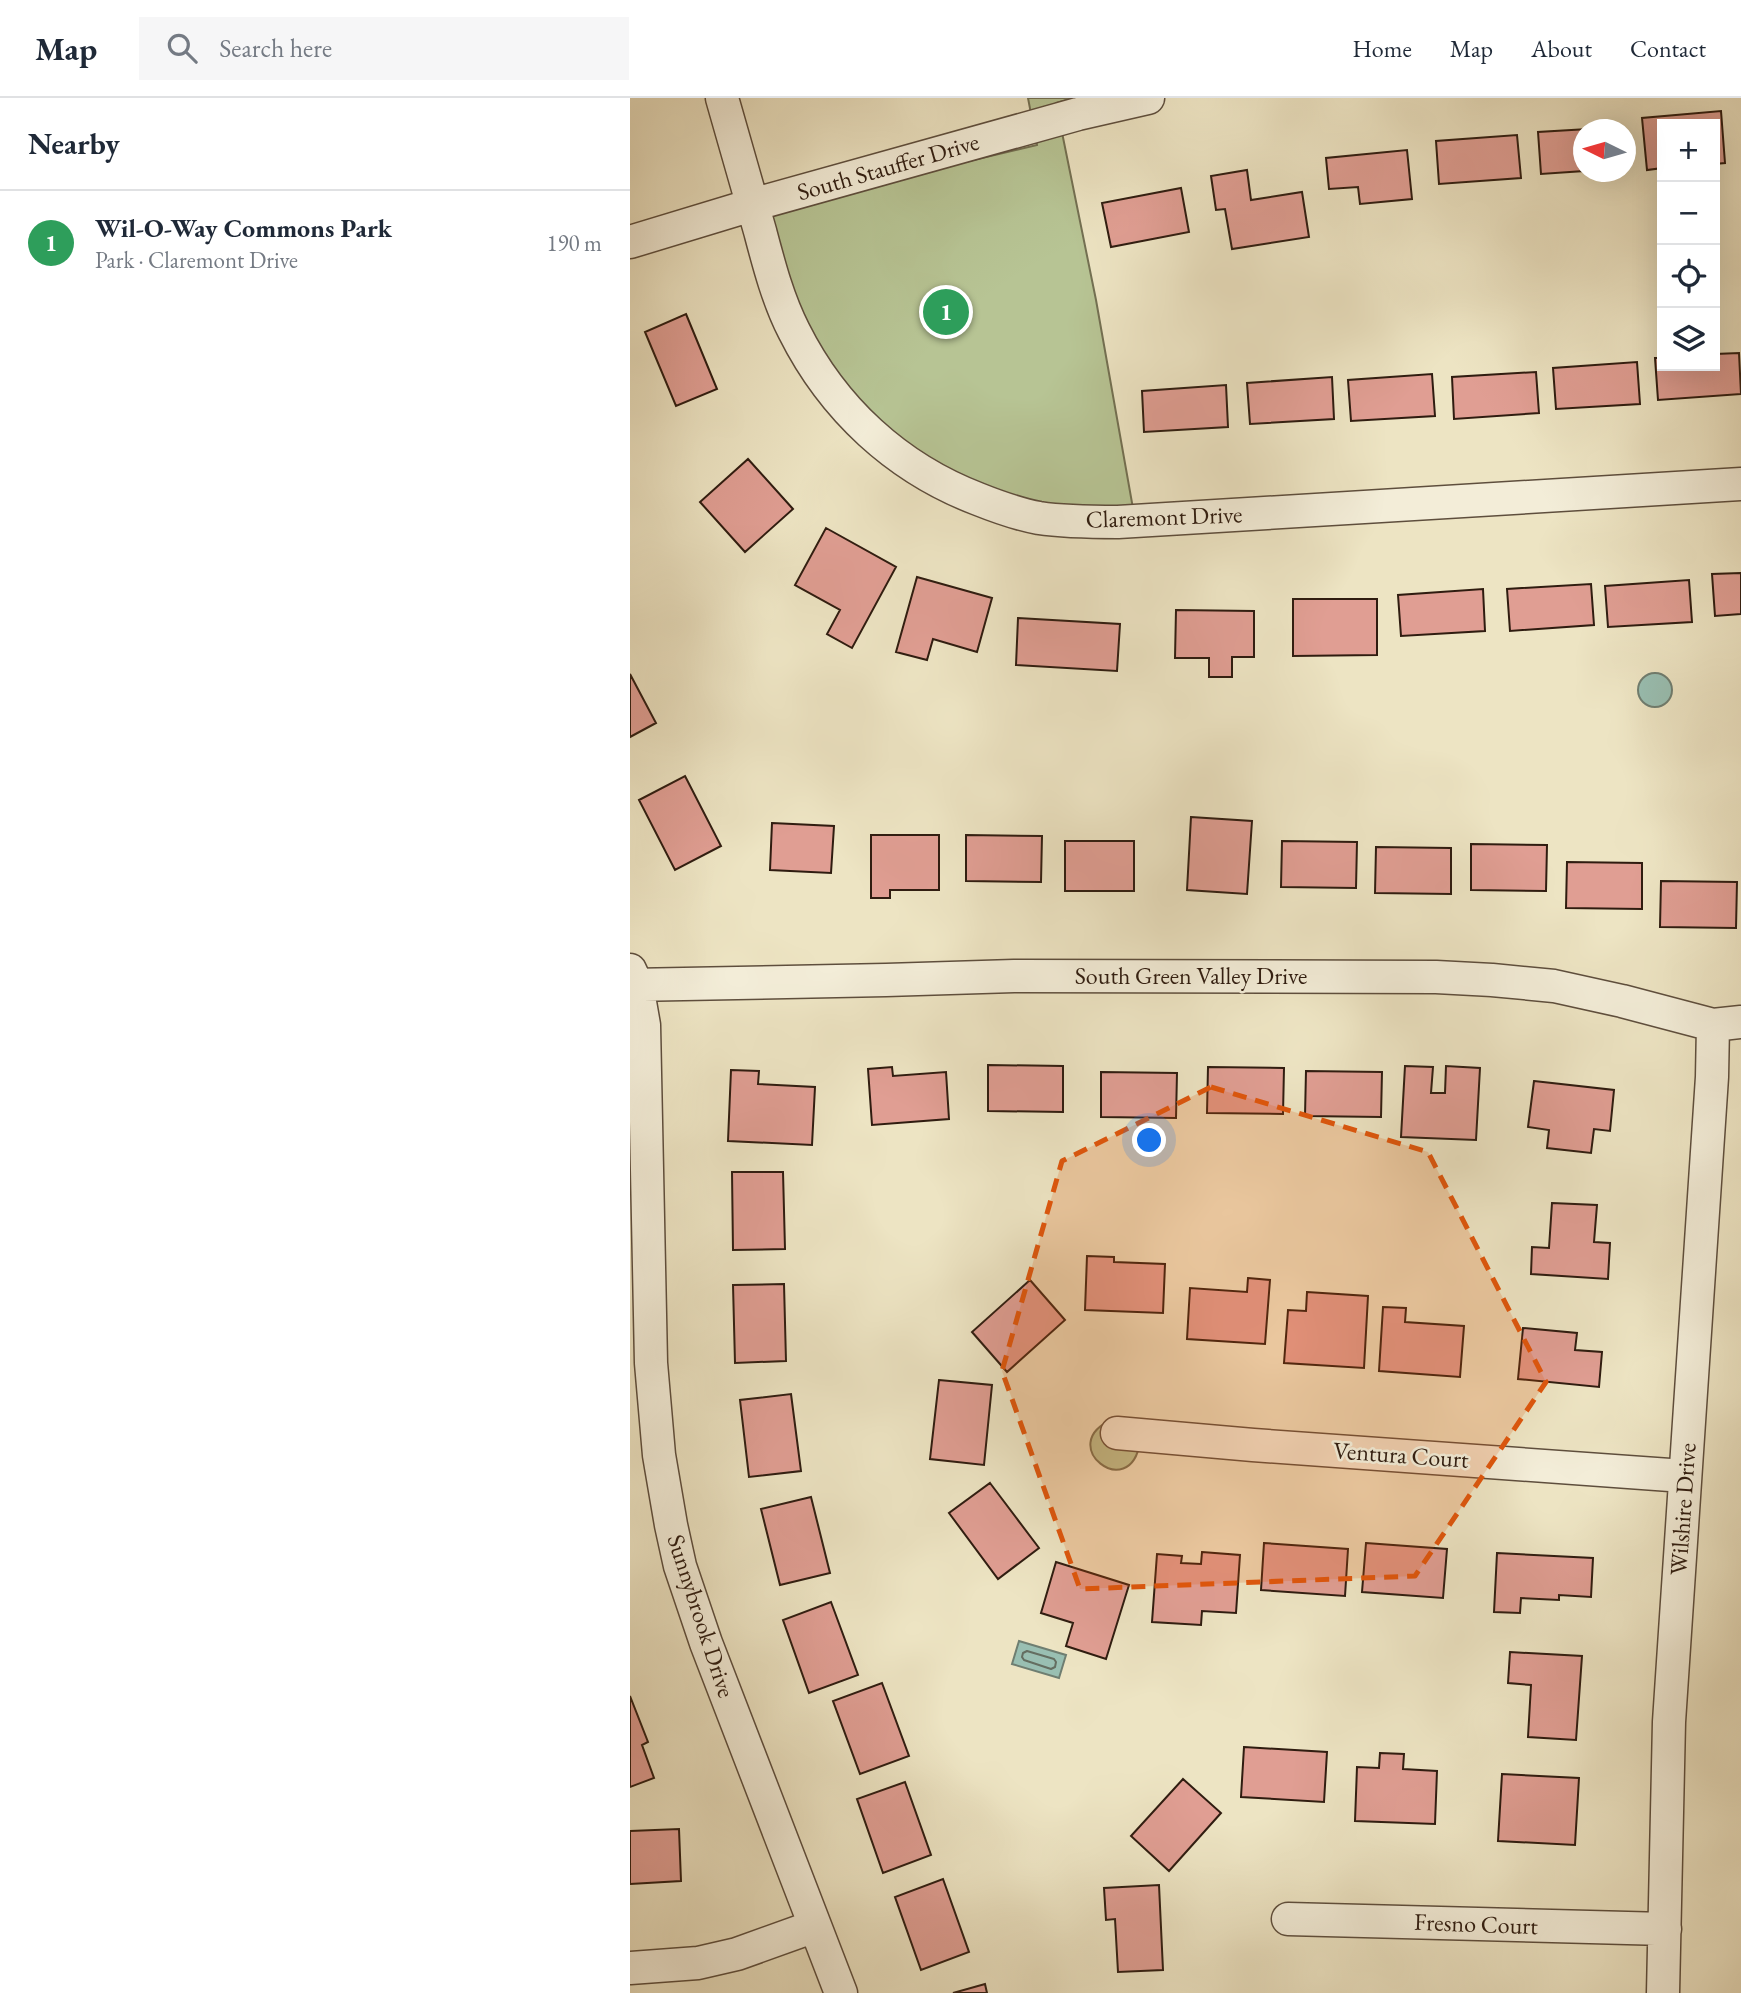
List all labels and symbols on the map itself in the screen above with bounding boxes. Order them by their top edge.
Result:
north arrow [1573,119,1636,182]
street label: South Stauffer Drive [793,126,982,207]
pin: 1 [923,286,969,338]
street label: Claremont Drive [1085,498,1243,535]
street label: South Green Valley Drive [1075,960,1307,991]
your location [1132,1123,1166,1157]
street label: Ventura Court [1332,1434,1470,1475]
street label: Wilshire Drive [1662,1442,1703,1576]
street label: Sunnybrook Drive [660,1530,742,1701]
street label: Fresno Court [1414,1906,1539,1941]

